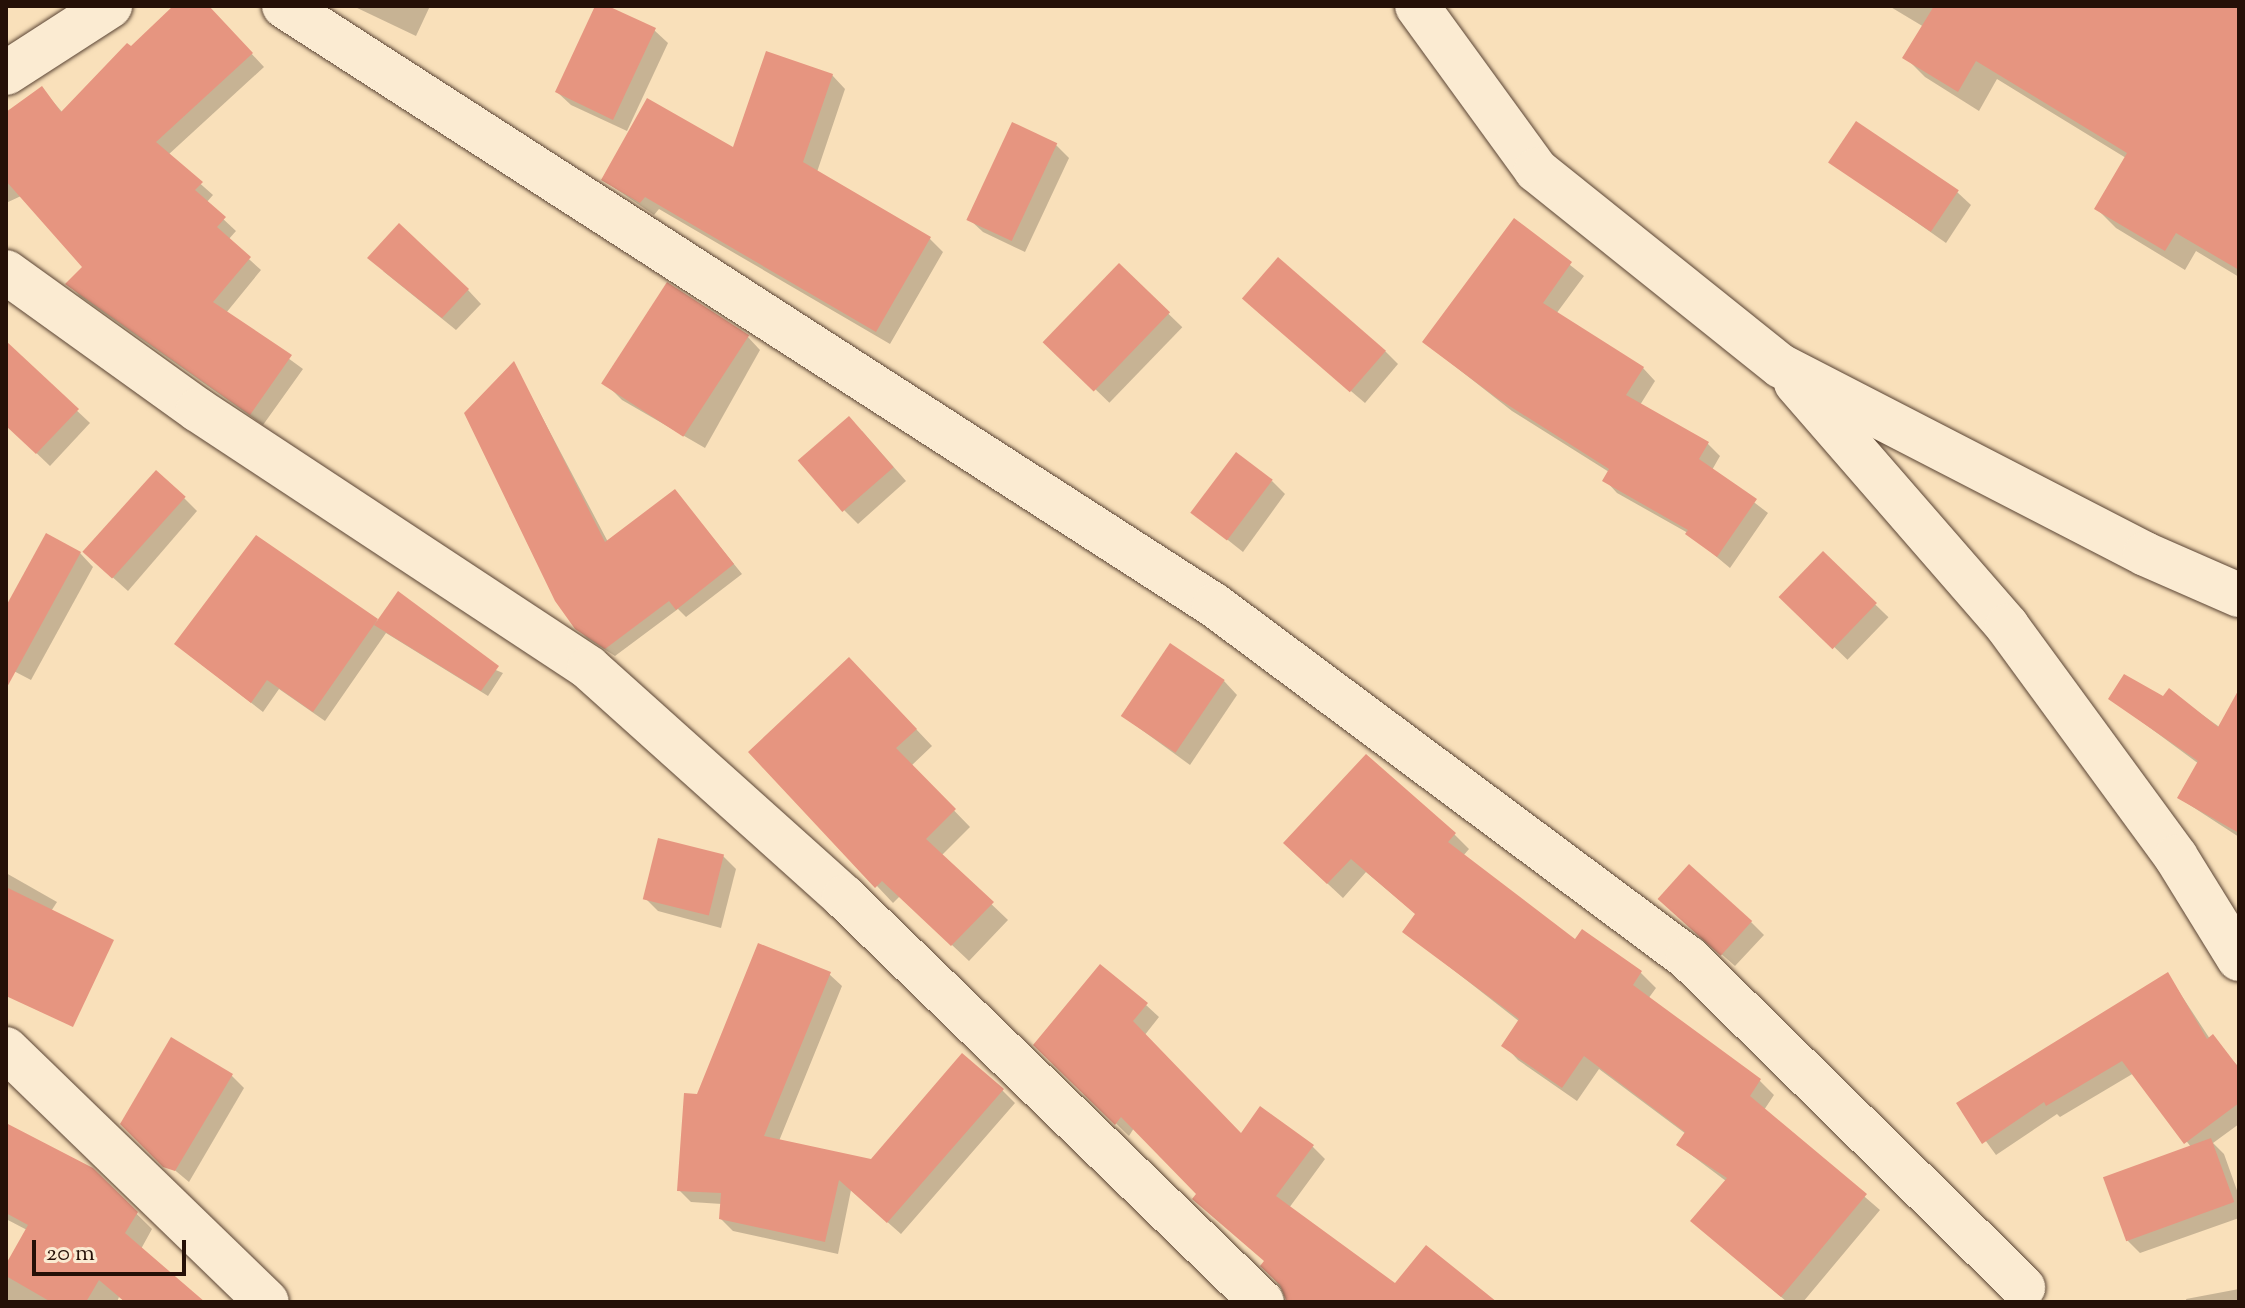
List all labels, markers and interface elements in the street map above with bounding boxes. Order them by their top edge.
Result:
scale bar [36,1224,190,1274]
text: 20 m [46,1237,95,1271]

